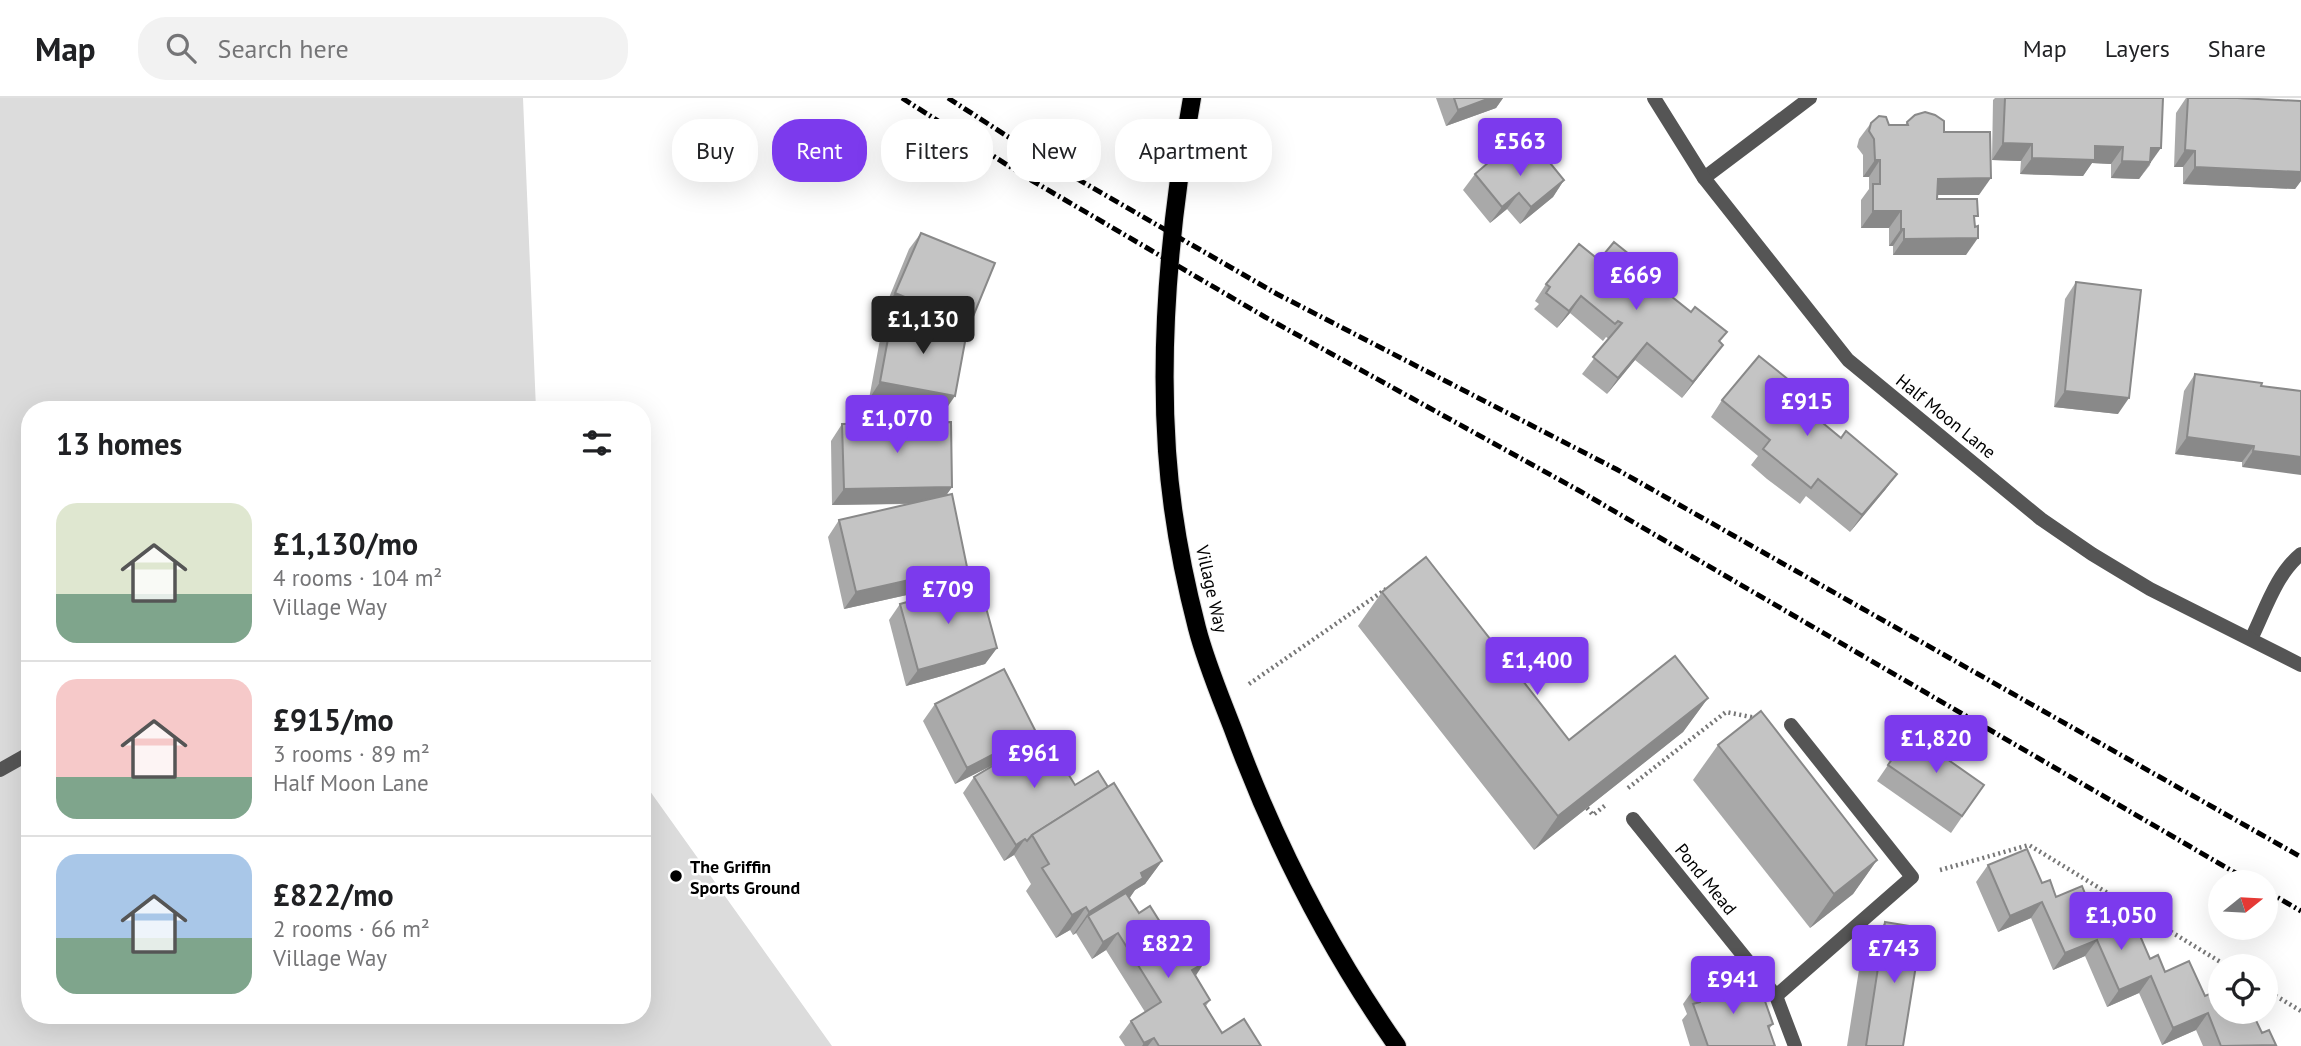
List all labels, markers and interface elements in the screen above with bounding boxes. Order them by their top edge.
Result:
search box [138,17,628,80]
text: Map [35,27,96,70]
icon: search [162,29,200,67]
text: Search here [218,32,349,65]
text: Map [2023,33,2067,64]
text: Layers [2105,33,2170,64]
text: Share [2208,33,2266,64]
pin: £563 [1479,118,1561,178]
chip: Buy [672,119,758,182]
chip: Rent [772,119,867,182]
chip: Filters [881,119,993,182]
chip: New [1007,119,1101,182]
chip: Apartment [1115,119,1272,182]
text: £563 [1494,126,1546,155]
pin: £669 [1595,252,1677,312]
text: £669 [1610,260,1662,289]
pin: £1,130 [866,296,980,356]
text: £1,130 [887,304,959,333]
street label: Half Moon Lane [1891,369,2001,463]
pin: £915 [1766,378,1848,438]
text: £915 [1781,386,1833,415]
pin: £1,070 [840,396,954,455]
text: £1,070 [861,403,933,432]
text: 13 homes [56,424,182,463]
icon: filters [578,424,616,462]
text: £1,130/mo [273,524,418,563]
icon: home [112,531,196,615]
street label: Village Way [1191,542,1233,636]
text: 4 rooms · 104 m² [273,563,442,592]
pin: £709 [907,566,989,626]
text: £709 [922,574,974,603]
text: Village Way [273,592,387,621]
pin: £1,400 [1480,638,1594,697]
text: £1,400 [1501,645,1573,674]
text: £915/mo [273,700,394,739]
icon: home [112,707,196,791]
pin: £1,820 [1879,716,1993,775]
text: £1,820 [1900,723,1972,752]
pin: £961 [993,730,1075,790]
text: £961 [1008,738,1060,767]
text: 3 rooms · 89 m² [273,739,430,768]
text: Half Moon Lane [273,768,429,797]
street label: Pond Mead [1670,839,1742,919]
place label: The Griffin Sports Ground [690,855,800,899]
marker: The Griffin Sports Ground [668,868,684,884]
north arrow [2208,870,2278,940]
map controls [2208,870,2278,1024]
text: £822/mo [273,875,394,914]
icon: home [112,882,196,966]
pin: £1,050 [2064,892,2178,952]
text: £1,050 [2085,900,2157,929]
text: 2 rooms · 66 m² [273,914,430,943]
pin: £822 [1127,920,1209,980]
pin: £743 [1853,926,1935,985]
text: £822 [1142,928,1194,957]
text: £743 [1868,933,1920,962]
text: Village Way [273,943,387,972]
button: locate [2208,954,2278,1024]
pin: £941 [1692,956,1774,1016]
text: £941 [1707,964,1759,993]

